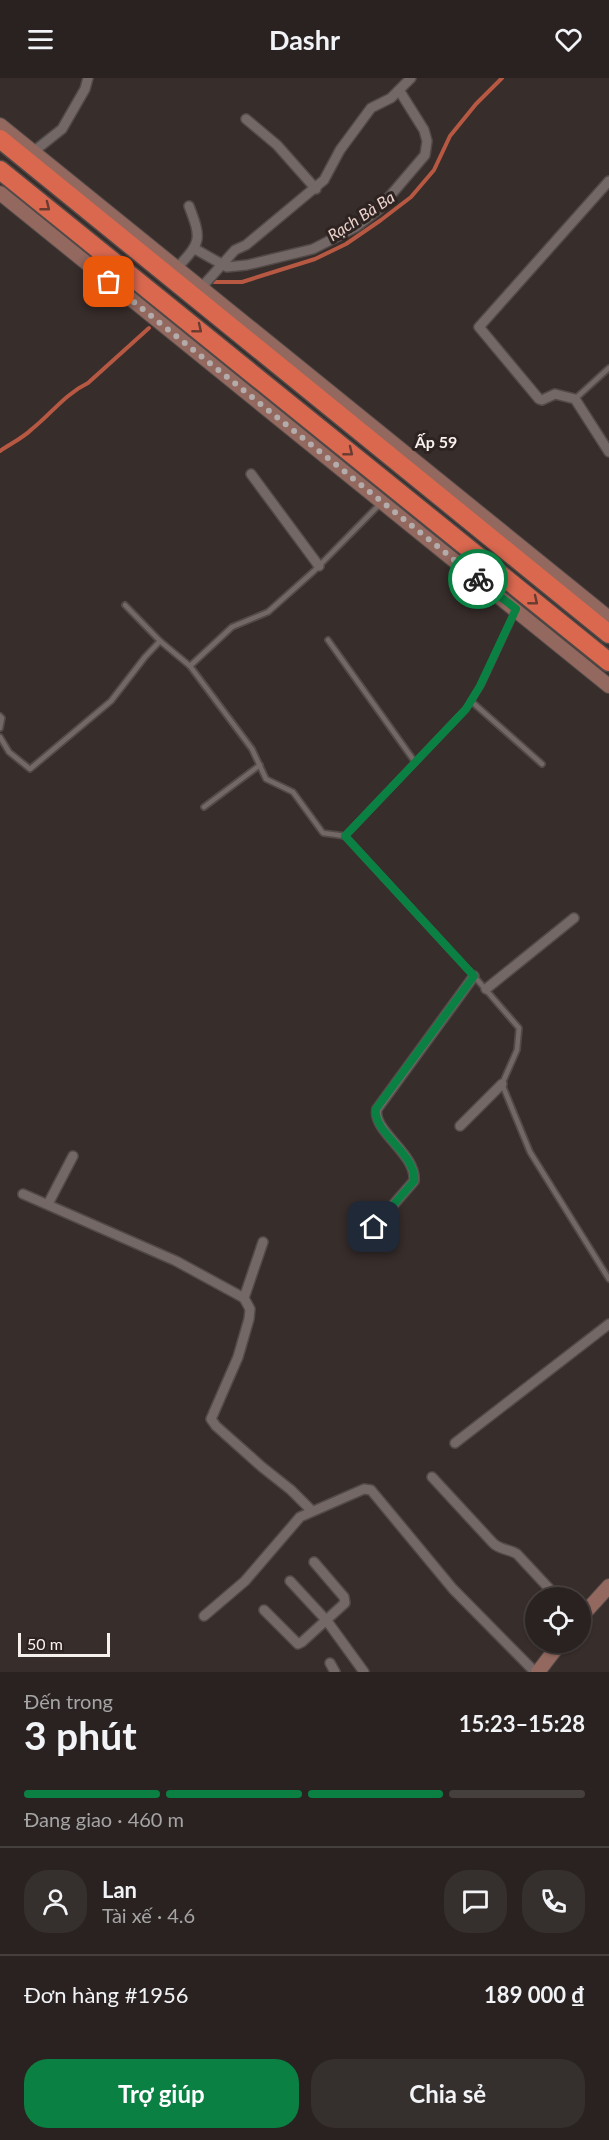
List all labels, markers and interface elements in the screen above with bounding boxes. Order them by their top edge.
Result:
icon: menu [24,23,57,56]
text: Dashr [269,23,340,56]
icon: heart [552,23,585,56]
water label: Rạch Bà Ba [324,187,398,244]
one-way arrow [39,199,50,210]
pin [83,256,134,307]
icon: bag [92,265,125,298]
one-way arrow [191,322,202,333]
district label: Ấp 59 [414,432,457,451]
one-way arrow [342,444,353,455]
courier [448,549,508,609]
icon: bike [462,563,495,596]
one-way arrow [527,593,538,604]
pin [348,1201,399,1252]
icon: home [357,1210,390,1243]
map controls [525,1587,591,1653]
button: locate [525,1587,591,1653]
scale bar [18,1630,110,1658]
text: 50 m [27,1634,63,1653]
text: Đến trong [24,1689,113,1713]
text: 15:23–15:28 [459,1710,585,1737]
text: 3 phút [24,1712,137,1758]
text: Đang giao · 460 m [24,1807,184,1831]
button: person [24,1870,87,1933]
button: chat [444,1870,507,1933]
button: phone [522,1870,585,1933]
text: Lan [102,1876,137,1903]
text: Tài xế · 4.6 [102,1903,195,1927]
text: Đơn hàng #1956 [24,1981,188,2008]
text: 189 000 ₫ [484,1981,585,2008]
button: Trợ giúp [24,2059,299,2128]
button: Chia sẻ [311,2059,585,2128]

